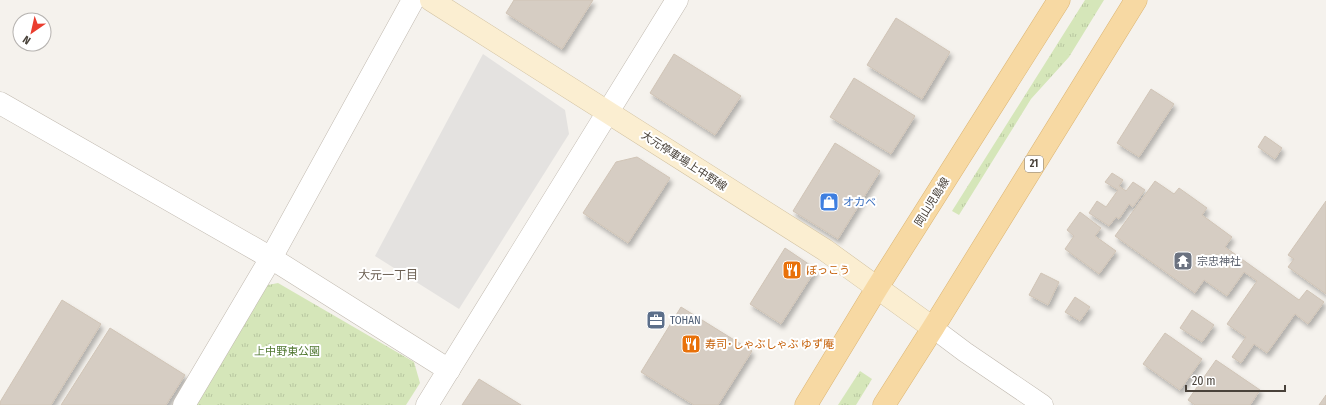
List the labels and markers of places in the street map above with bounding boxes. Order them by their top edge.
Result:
shop icon: オカベ [818,191,840,213]
place label: オカベ [843,196,876,209]
temple icon: 宗忠神社 [1172,250,1194,272]
place label: 宗忠神社 [1197,255,1241,268]
restaurant icon: ぼっこう [781,259,803,281]
place label: ぼっこう [806,264,850,277]
office icon: TOHAN [645,309,667,331]
place label: TOHAN [670,314,701,327]
restaurant icon: 寿司･しゃぶしゃぶ ゆず庵 [680,333,702,355]
place label: 寿司･しゃぶしゃぶ ゆず庵 [705,338,834,351]

